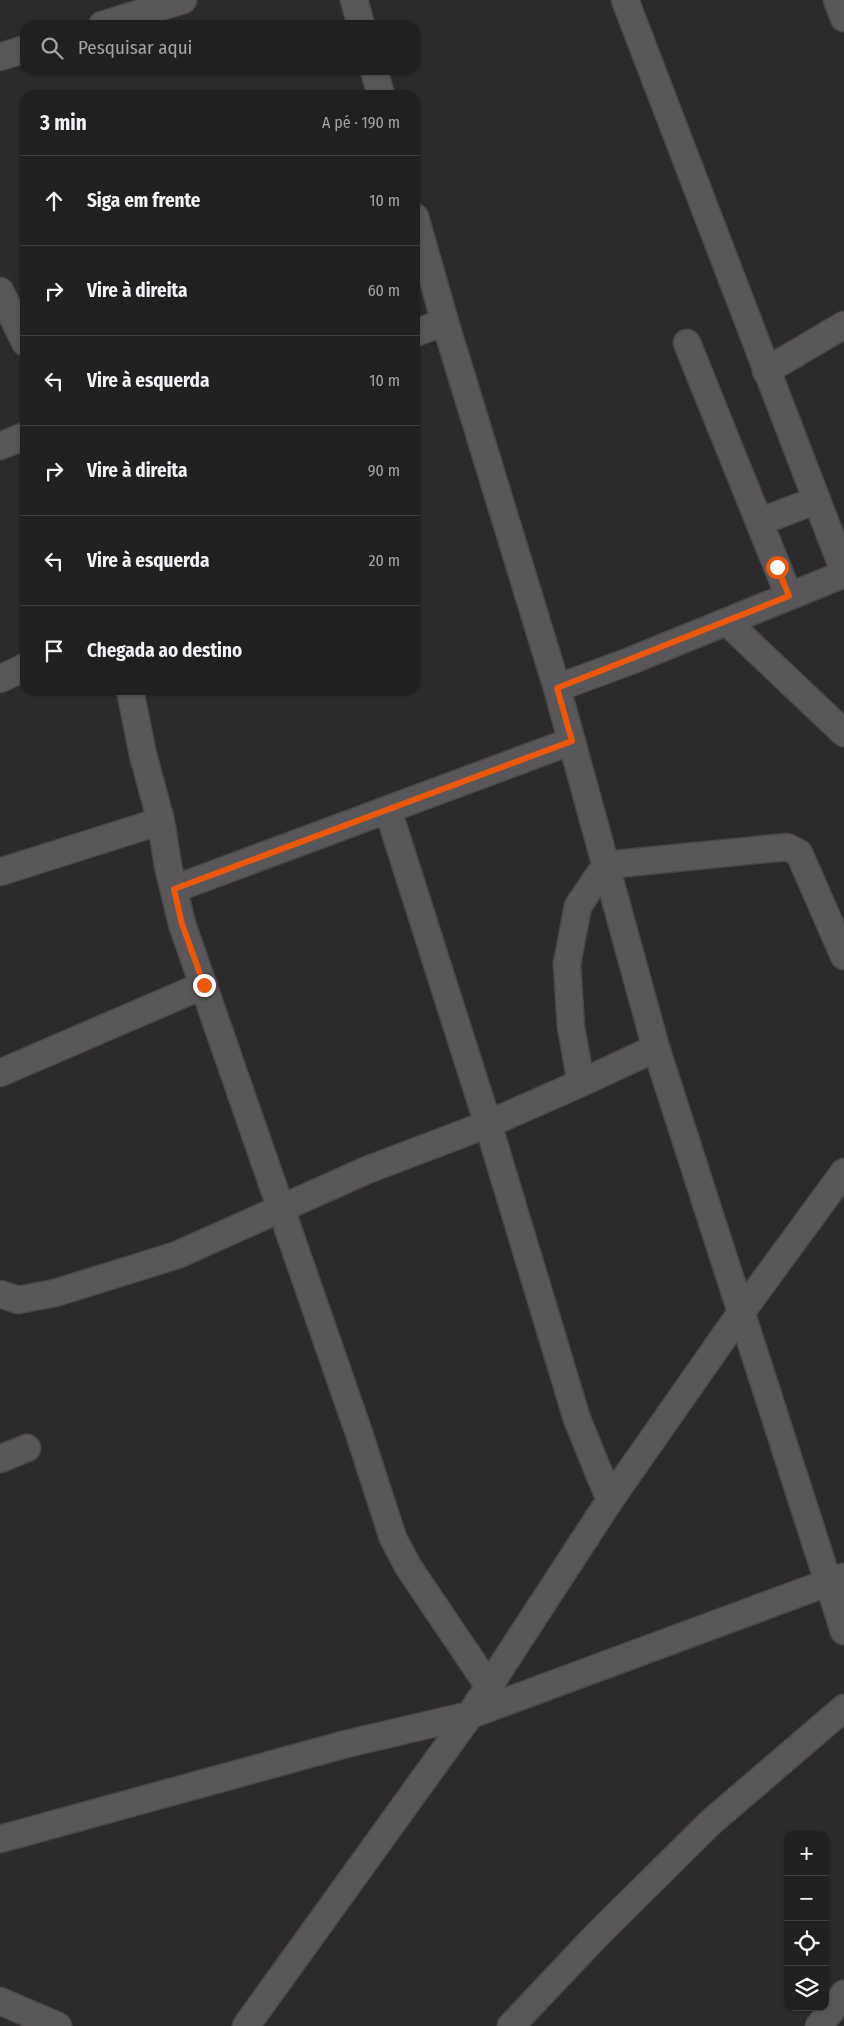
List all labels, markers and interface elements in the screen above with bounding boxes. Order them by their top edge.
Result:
search box [20,20,420,75]
icon: search [38,34,66,62]
text: Pesquisar aqui [78,36,192,59]
text: 3 min [40,110,87,136]
text: A pé · 190 m [322,113,400,132]
icon: ahead [40,187,68,215]
text: Siga em frente [87,189,201,212]
text: 10 m [369,191,400,210]
icon: right [40,277,68,305]
text: Vire à direita [87,279,188,302]
text: 60 m [368,281,400,300]
icon: left [40,367,68,395]
text: Vire à esquerda [87,369,209,392]
text: 10 m [369,371,400,390]
icon: right [40,457,68,485]
text: Vire à direita [87,459,188,482]
text: 90 m [368,461,400,480]
icon: left [40,547,68,575]
text: Vire à esquerda [87,549,209,572]
text: 20 m [369,551,400,570]
route start [766,556,789,579]
icon: arrive [40,637,68,665]
text: Chegada ao destino [87,639,242,662]
route end [193,974,216,997]
map controls [784,1831,829,2011]
button: + [784,1831,829,1876]
button: − [784,1876,829,1921]
button: locate [784,1921,829,1966]
button: layers [784,1966,829,2011]

